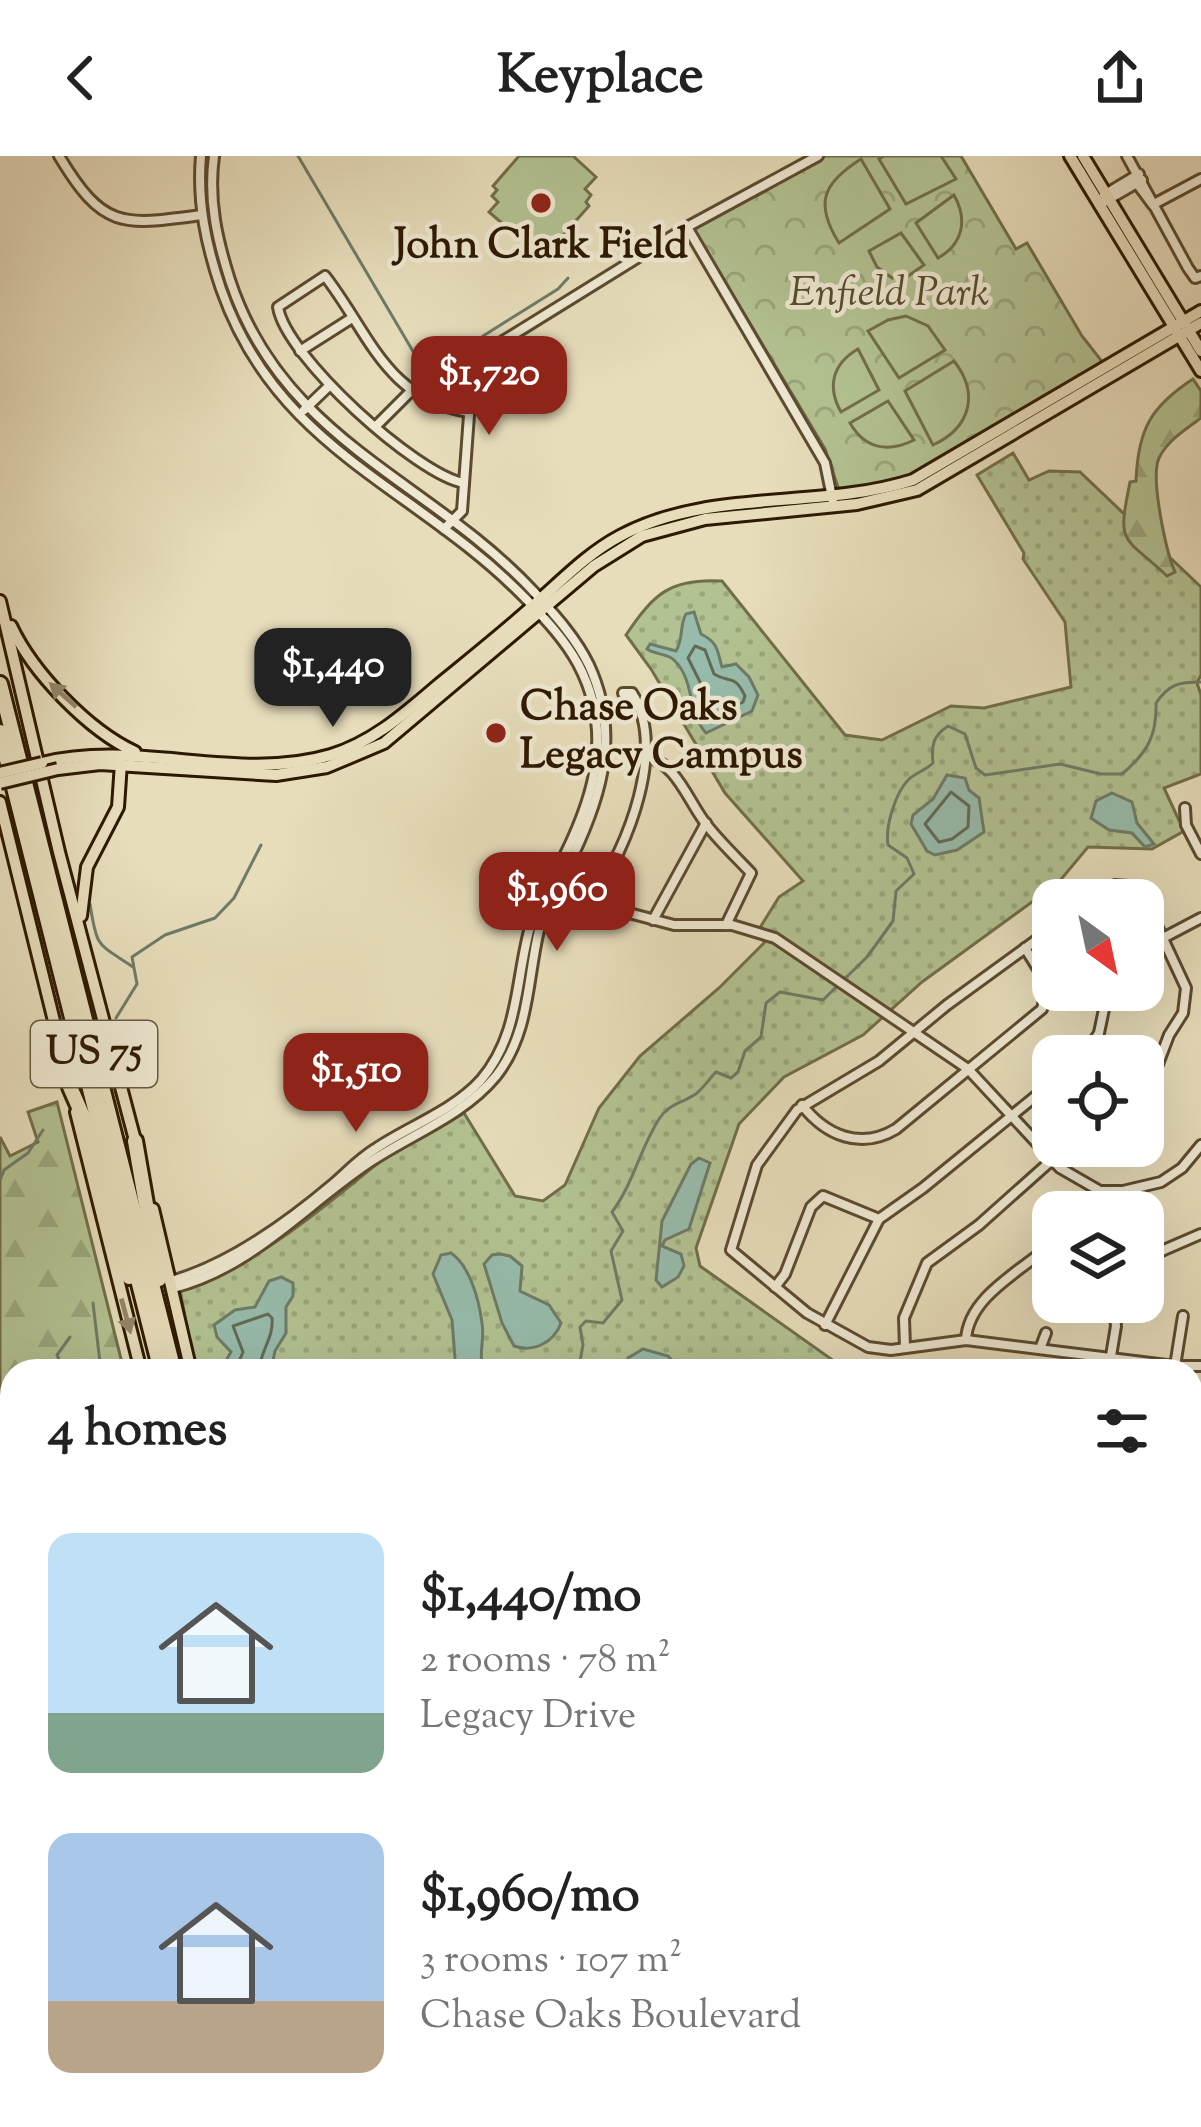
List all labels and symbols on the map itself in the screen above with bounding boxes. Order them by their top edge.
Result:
marker: John Clark Field [528,190,554,216]
place label: John Clark Field [391,217,688,277]
park label: Enfield Park [789,265,989,325]
pin: $1,720 [391,336,587,438]
pin: $1,440 [235,628,431,730]
place label: Chase Oaks Legacy Campus [520,679,803,787]
one-way arrow [48,682,77,709]
marker: Chase Oaks Legacy Campus [483,720,509,746]
pin: $1,960 [459,852,655,954]
north arrow [1032,879,1164,1011]
road number: US 75 [31,1021,157,1087]
pin: $1,510 [258,1033,454,1135]
one-way arrow [117,1297,136,1334]

